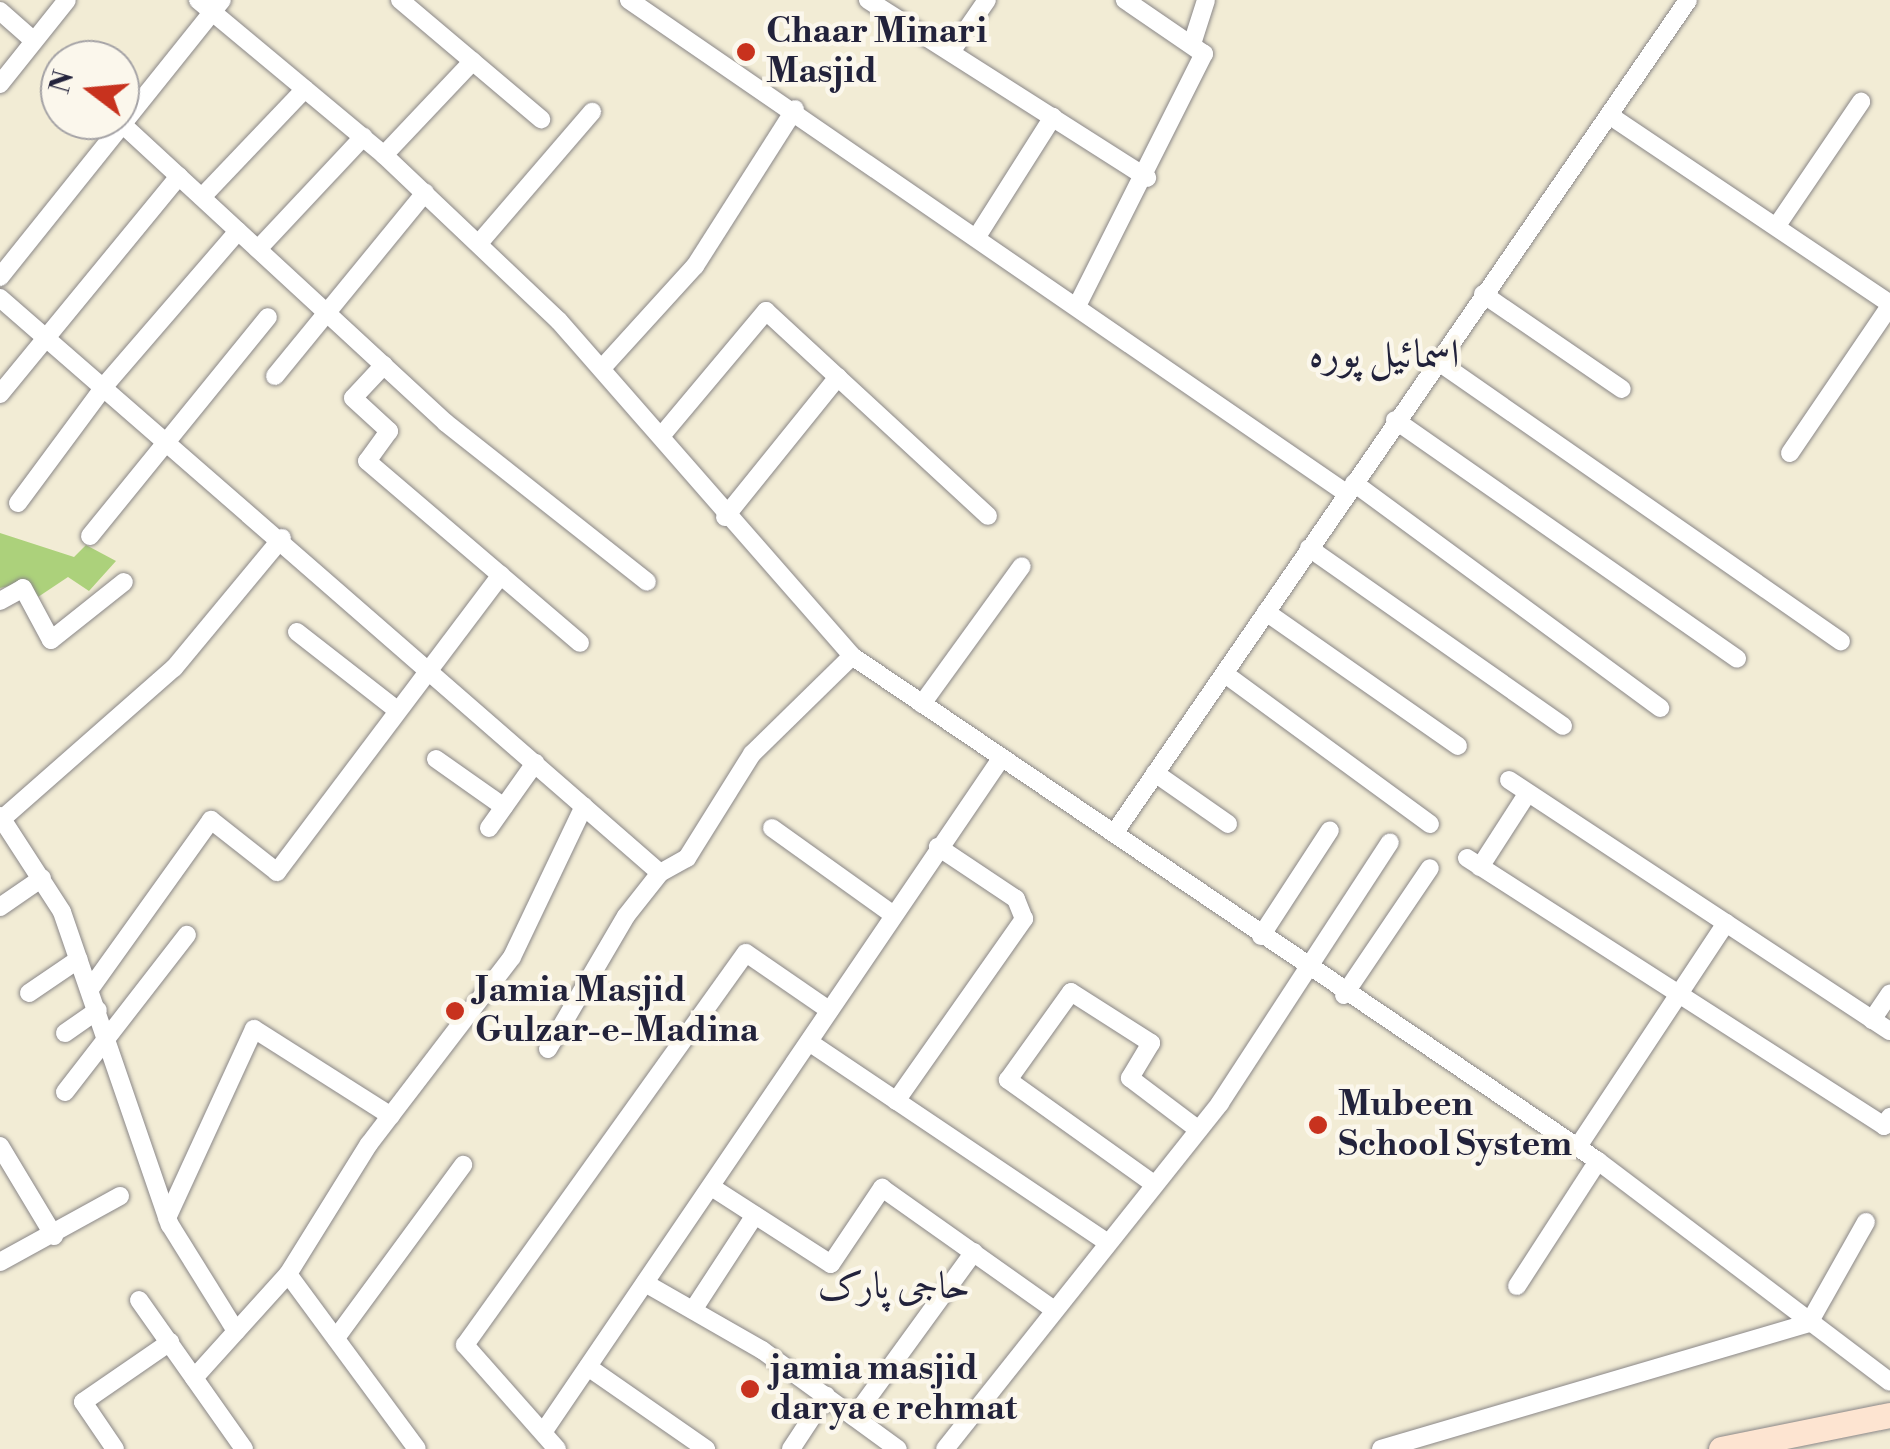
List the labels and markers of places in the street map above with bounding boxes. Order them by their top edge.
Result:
place label: Chaar Minari Masjid [766,11,987,93]
marker: Chaar Minari Masjid [735,41,757,63]
place label: Jamia Masjid Gulzar-e-Madina [475,970,759,1052]
marker: Jamia Masjid Gulzar-e-Madina [444,1000,466,1022]
place label: Mubeen School System [1338,1084,1572,1166]
marker: Mubeen School System [1307,1114,1329,1136]
place label: jamia masjid darya e rehmat [770,1348,1017,1430]
marker: jamia masjid darya e rehmat [739,1378,761,1400]

